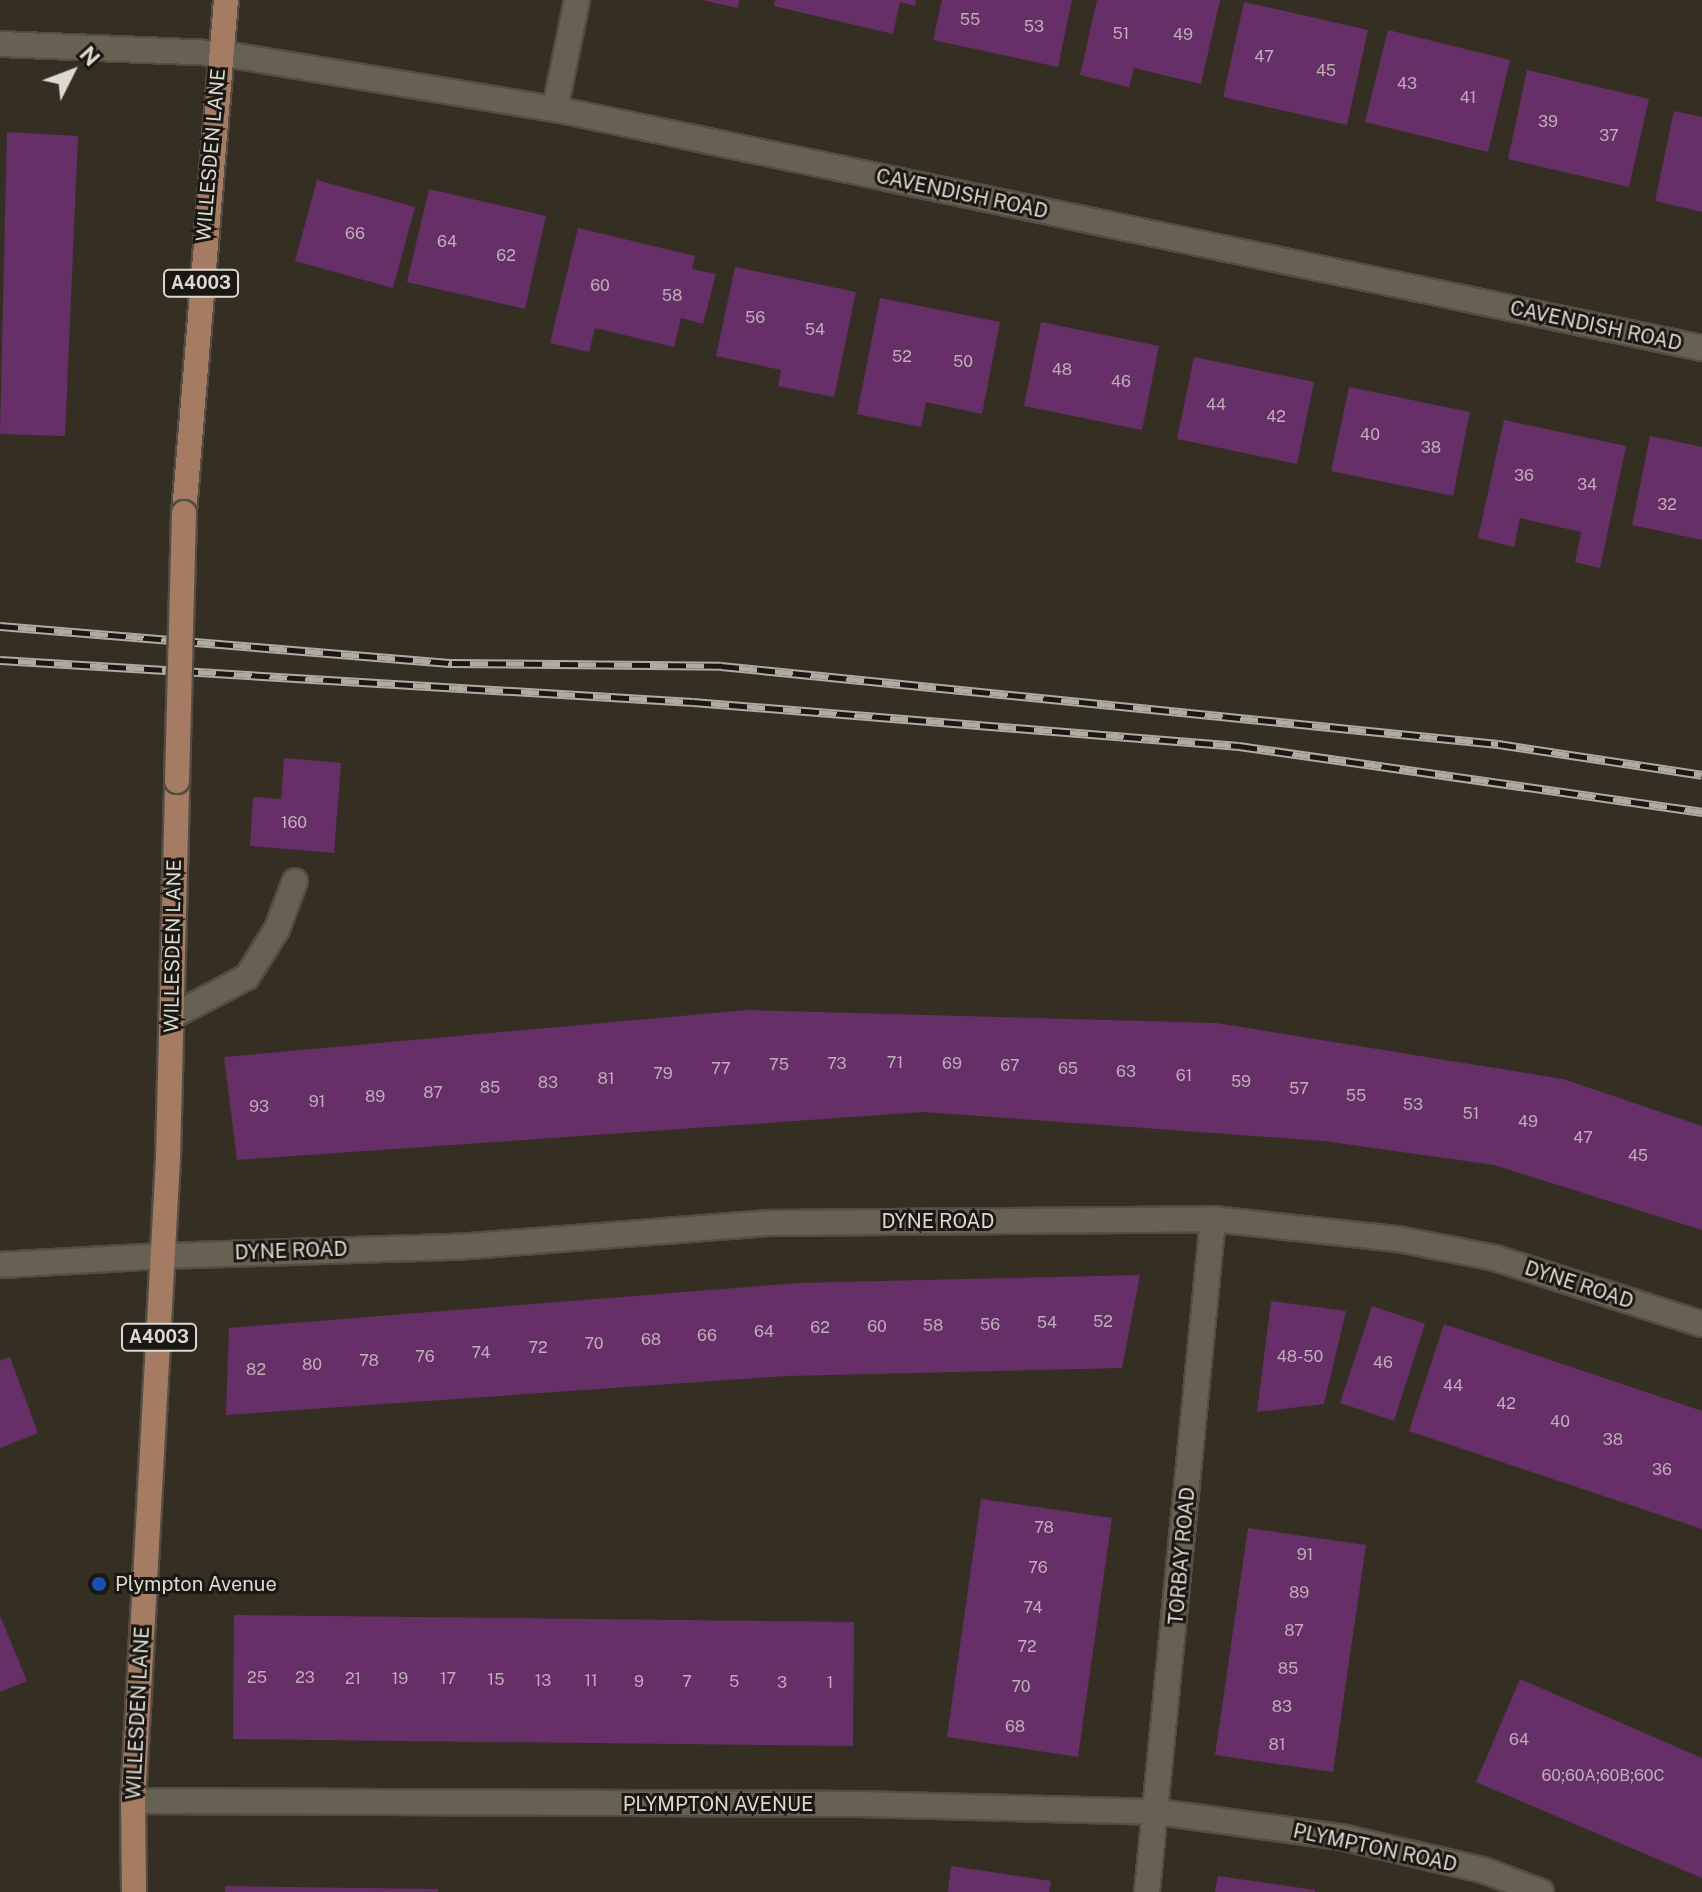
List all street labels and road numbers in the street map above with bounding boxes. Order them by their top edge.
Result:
street label: WILLESDEN LANE [191,68,231,242]
street label: CAVENDISH ROAD [874,164,1050,224]
road number: A4003 [163,269,239,297]
street label: CAVENDISH ROAD [1508,296,1684,356]
street label: WILLESDEN LANE [159,859,187,1033]
street label: DYNE ROAD [882,1209,994,1233]
street label: DYNE ROAD [234,1237,348,1265]
street label: DYNE ROAD [1522,1256,1636,1314]
road number: A4003 [121,1323,197,1351]
street label: TORBAY ROAD [1164,1486,1200,1626]
street label: WILLESDEN LANE [121,1626,155,1800]
street label: PLYMPTON AVENUE [623,1792,813,1816]
street label: PLYMPTON ROAD [1291,1819,1459,1877]

